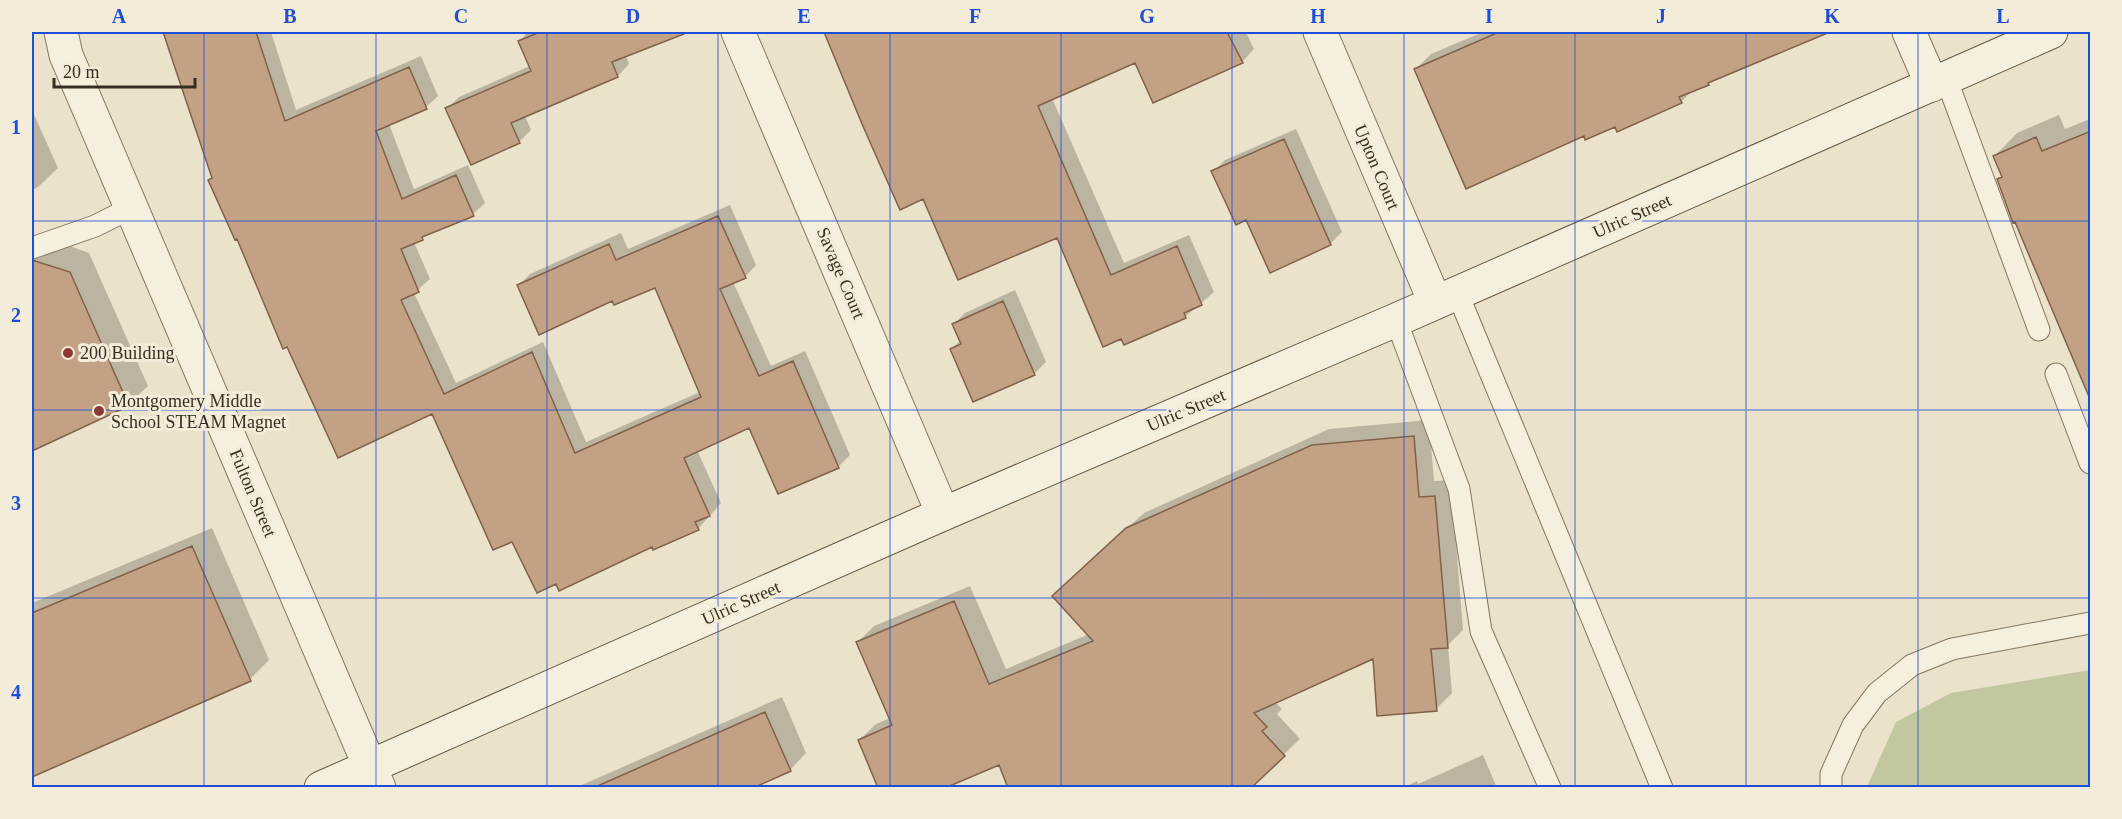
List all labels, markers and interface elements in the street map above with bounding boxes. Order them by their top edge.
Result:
text: A [112,5,127,27]
text: B [283,5,297,27]
text: C [454,5,468,27]
text: D [626,5,640,27]
text: E [797,5,811,27]
text: F [969,5,981,27]
text: G [1139,5,1155,27]
text: H [1310,5,1326,27]
text: I [1485,5,1493,27]
text: J [1656,5,1666,27]
text: K [1824,5,1840,27]
text: L [1996,5,2010,27]
scale bar [54,51,195,89]
text: 20 m [63,62,100,82]
text: 1 [11,116,21,138]
street label: Upton Court [1350,121,1404,213]
street label: Ulric Street [1590,190,1674,242]
street label: Savage Court [813,224,869,322]
text: 2 [11,304,21,326]
place label: 200 Building [80,343,175,363]
marker: 200 Building [61,346,75,360]
street label: Ulric Street [1144,384,1228,436]
place label: Montgomery Middle School STEAM Magnet [111,391,286,432]
marker: Montgomery Middle School STEAM Magnet [92,404,106,418]
street label: Fulton Street [226,446,280,540]
text: 3 [11,492,21,514]
street label: Ulric Street [699,577,783,629]
text: 4 [11,681,21,703]

